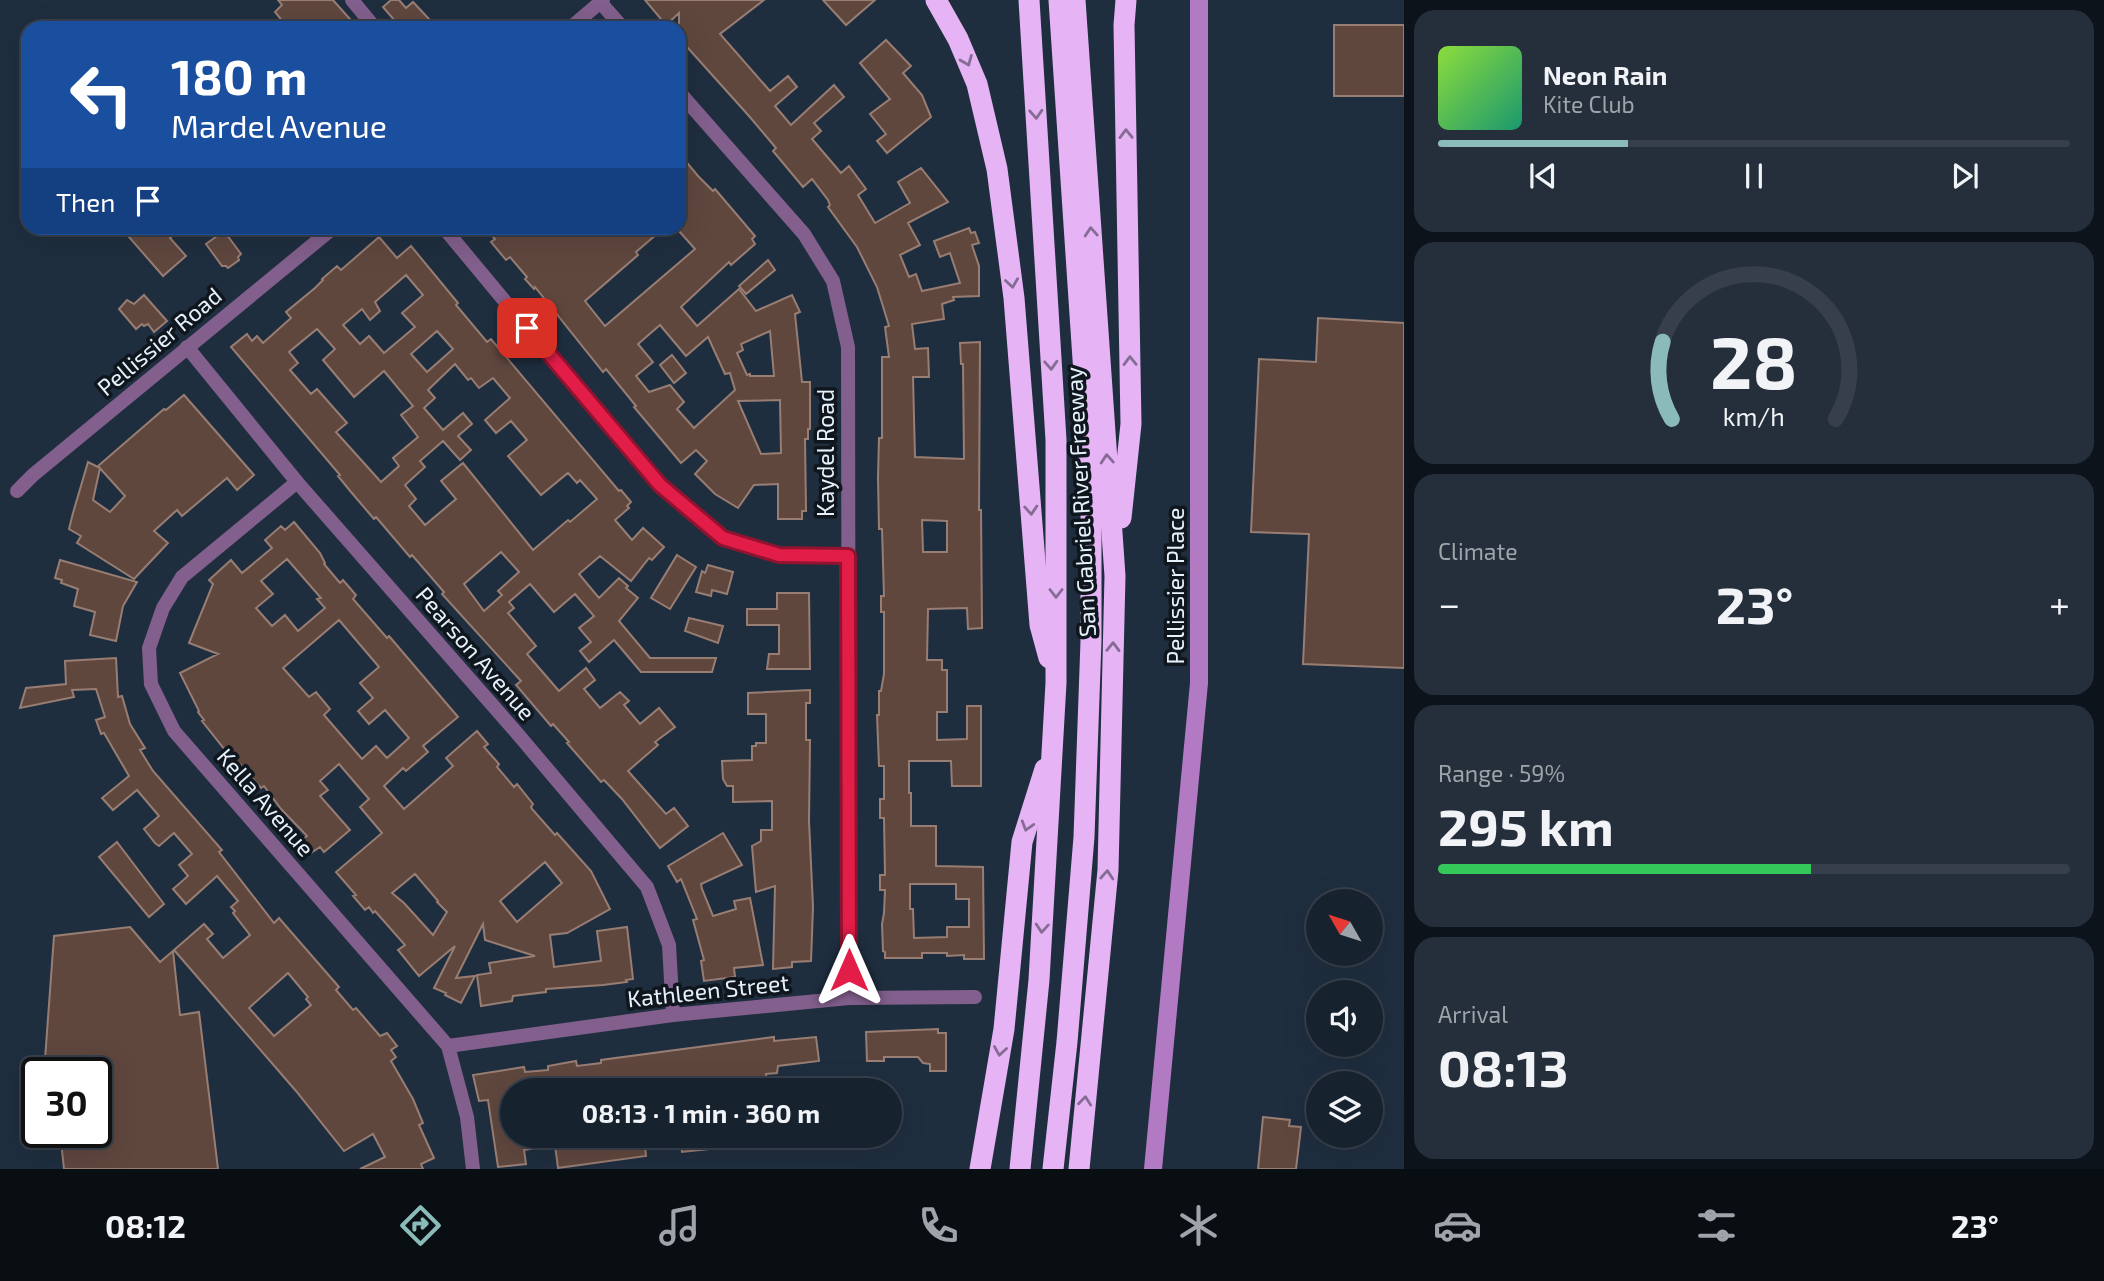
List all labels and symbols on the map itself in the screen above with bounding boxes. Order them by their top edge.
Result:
one-way arrow [959,54,973,66]
one-way arrow [1028,109,1043,120]
one-way arrow [1118,128,1134,139]
one-way arrow [1084,226,1099,237]
one-way arrow [1004,277,1019,289]
street label: Pellissier Road [91,281,227,401]
pin [497,298,557,358]
one-way arrow [1122,356,1138,366]
one-way arrow [1044,360,1059,371]
street label: San Gabriel River Freeway [1059,366,1101,638]
street label: Kaydel Road [811,389,839,517]
one-way arrow [1100,453,1115,464]
one-way arrow [1023,505,1038,516]
street label: Pellissier Place [1161,508,1189,664]
street label: Pearson Avenue [411,581,541,725]
one-way arrow [1048,588,1064,598]
one-way arrow [1105,641,1121,652]
street label: Kella Avenue [212,742,320,862]
one-way arrow [1021,819,1035,832]
one-way arrow [1099,869,1114,880]
north arrow [1306,889,1382,966]
one-way arrow [1035,922,1050,933]
position arrow [812,933,886,1007]
street label: Kathleen Street [626,968,790,1012]
one-way arrow [993,1046,1008,1057]
speed limit sign: 30 [21,1057,112,1148]
one-way arrow [1078,1095,1093,1107]

